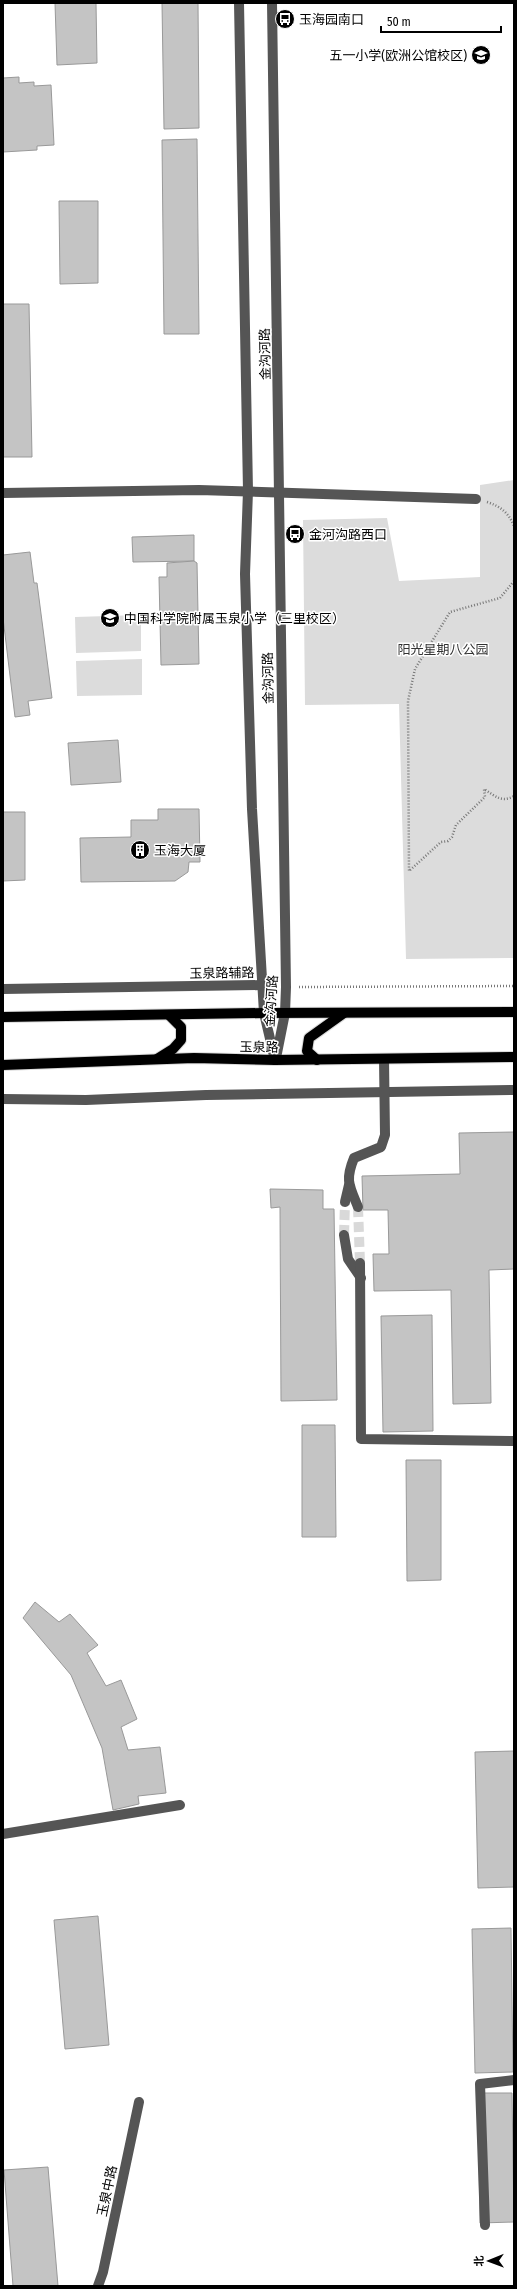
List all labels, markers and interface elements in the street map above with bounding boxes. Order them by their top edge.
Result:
bus stop icon: 玉海园南口 [274,8,296,30]
scale bar [381,8,501,34]
place label: 玉海园南口 [299,12,364,27]
text: 50 m [387,15,411,29]
school or university icon: 五一小学(欧洲公馆校区) [470,44,492,66]
place label: 五一小学(欧洲公馆校区) [329,48,467,63]
street label: 金沟河路 [257,328,273,380]
bus stop icon: 金河沟路西口 [284,523,306,545]
place label: 金河沟路西口 [309,527,387,542]
school or university icon: 中国科学院附属玉泉小学（三里校区） [99,607,121,629]
place label: 中国科学院附属玉泉小学（三里校区） [124,611,345,626]
park label: 阳光星期八公园 [397,642,489,657]
street label: 金沟河路 [260,652,276,704]
building icon: 玉海大厦 [129,839,151,861]
place label: 玉海大厦 [154,843,206,858]
street label: 玉泉路辅路 [189,965,255,981]
street label: 金沟河路 [262,975,280,1027]
street label: 玉泉路 [239,1039,279,1055]
street label: 玉泉中路 [94,2164,120,2218]
north arrow [469,2241,509,2281]
text: 北 [473,2256,486,2267]

